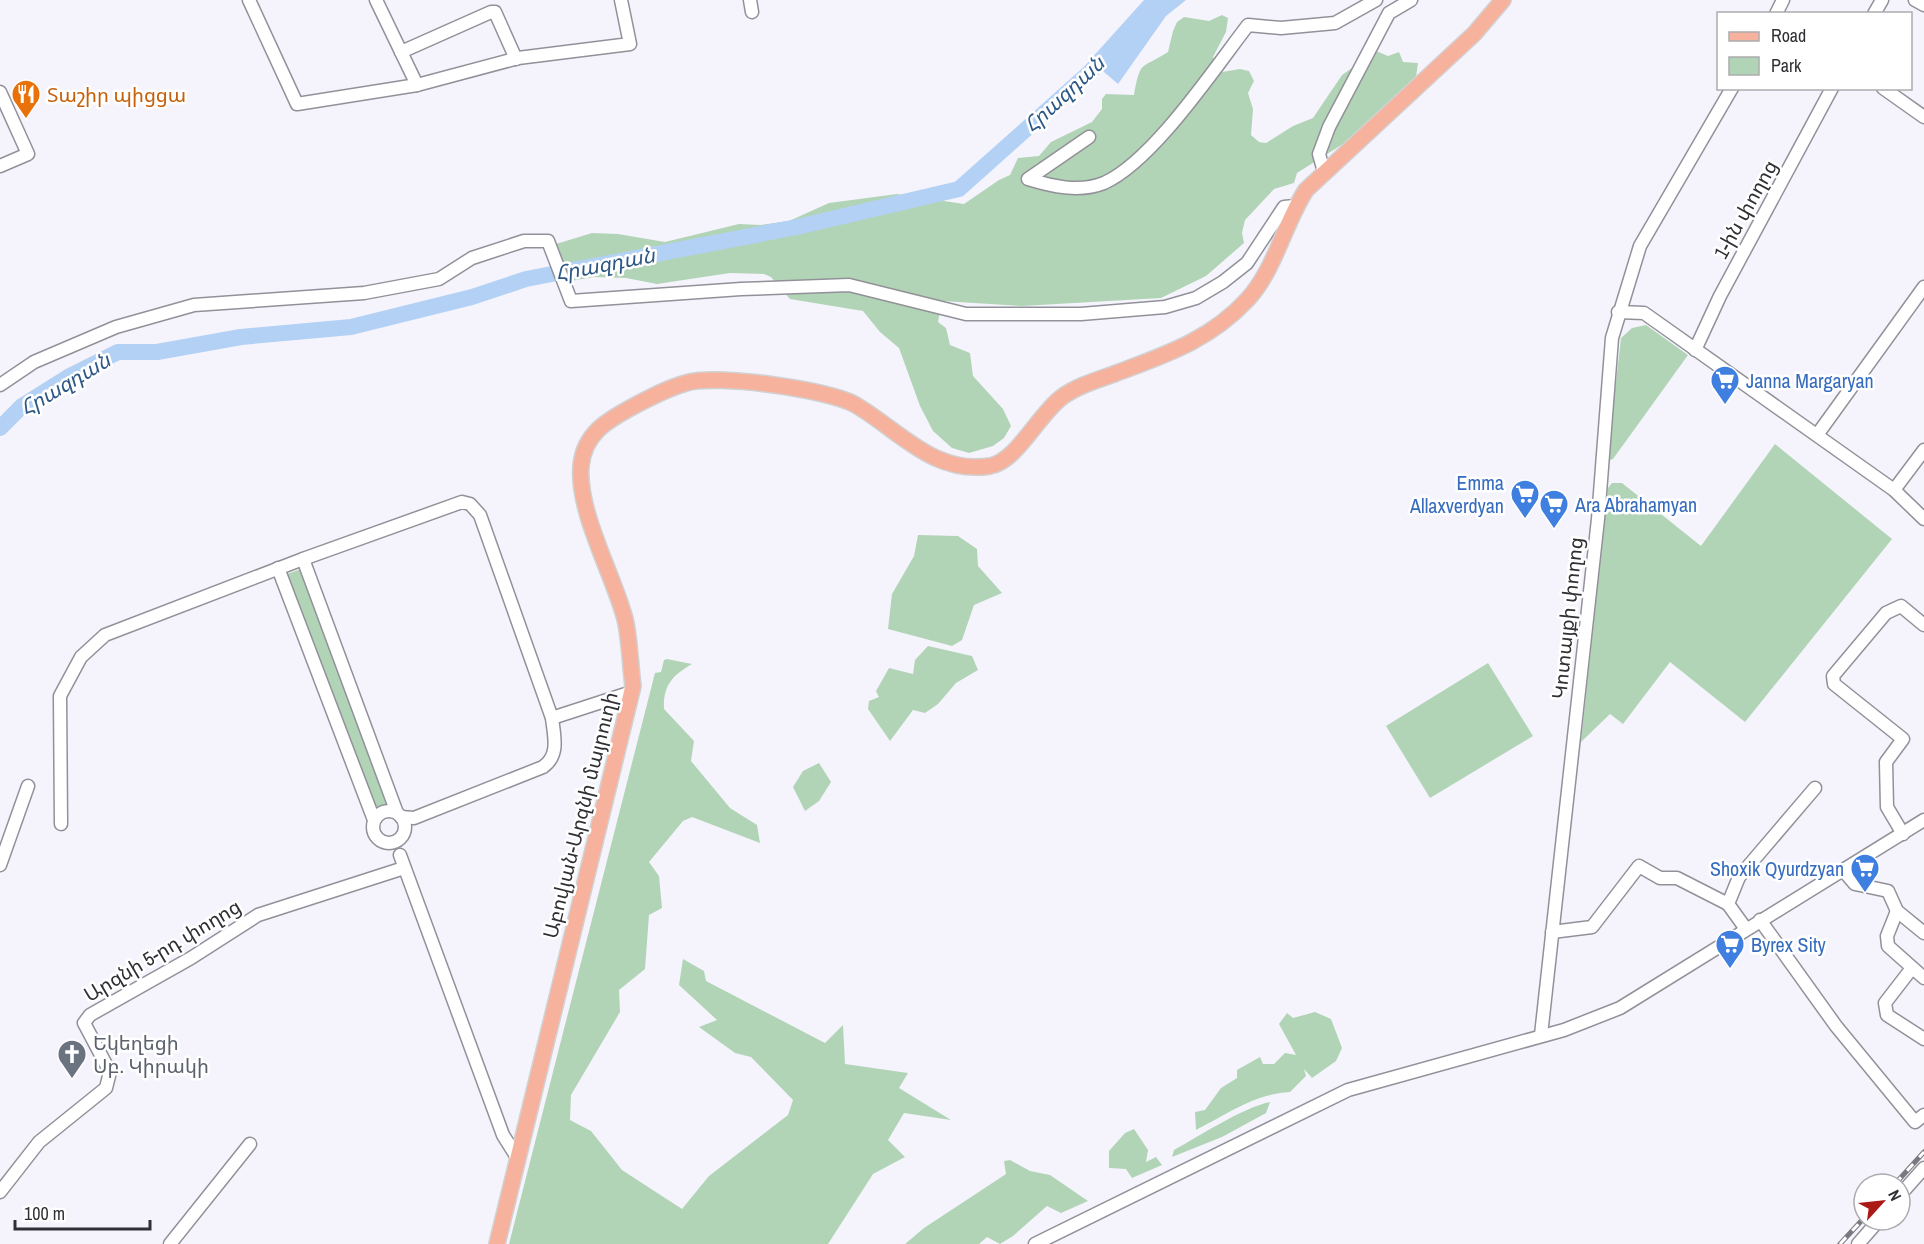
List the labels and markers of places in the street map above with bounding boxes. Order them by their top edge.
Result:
restaurant icon: Տաշիր պիցցա [10,78,42,120]
place label: Տաշիր պիցցա [47,81,186,108]
supermarket icon: Janna Margaryan [1709,364,1741,406]
place label: Janna Margaryan [1746,367,1874,394]
place label: Emma Allaxverdyan [1409,469,1504,519]
supermarket icon: Emma Allaxverdyan [1509,478,1541,520]
supermarket icon: Ara Abrahamyan [1538,488,1570,530]
place label: Ara Abrahamyan [1574,491,1697,518]
supermarket icon: Shoxik Qyurdzyan [1849,852,1881,894]
place label: Shoxik Qyurdzyan [1710,855,1844,882]
supermarket icon: Byrex Sity [1714,928,1746,970]
place label: Byrex Sity [1751,931,1827,958]
place label: Եկեղեցի Սբ. Կիրակի [93,1029,209,1079]
church icon: Եկեղեցի Սբ. Կիրակի [56,1038,88,1080]

